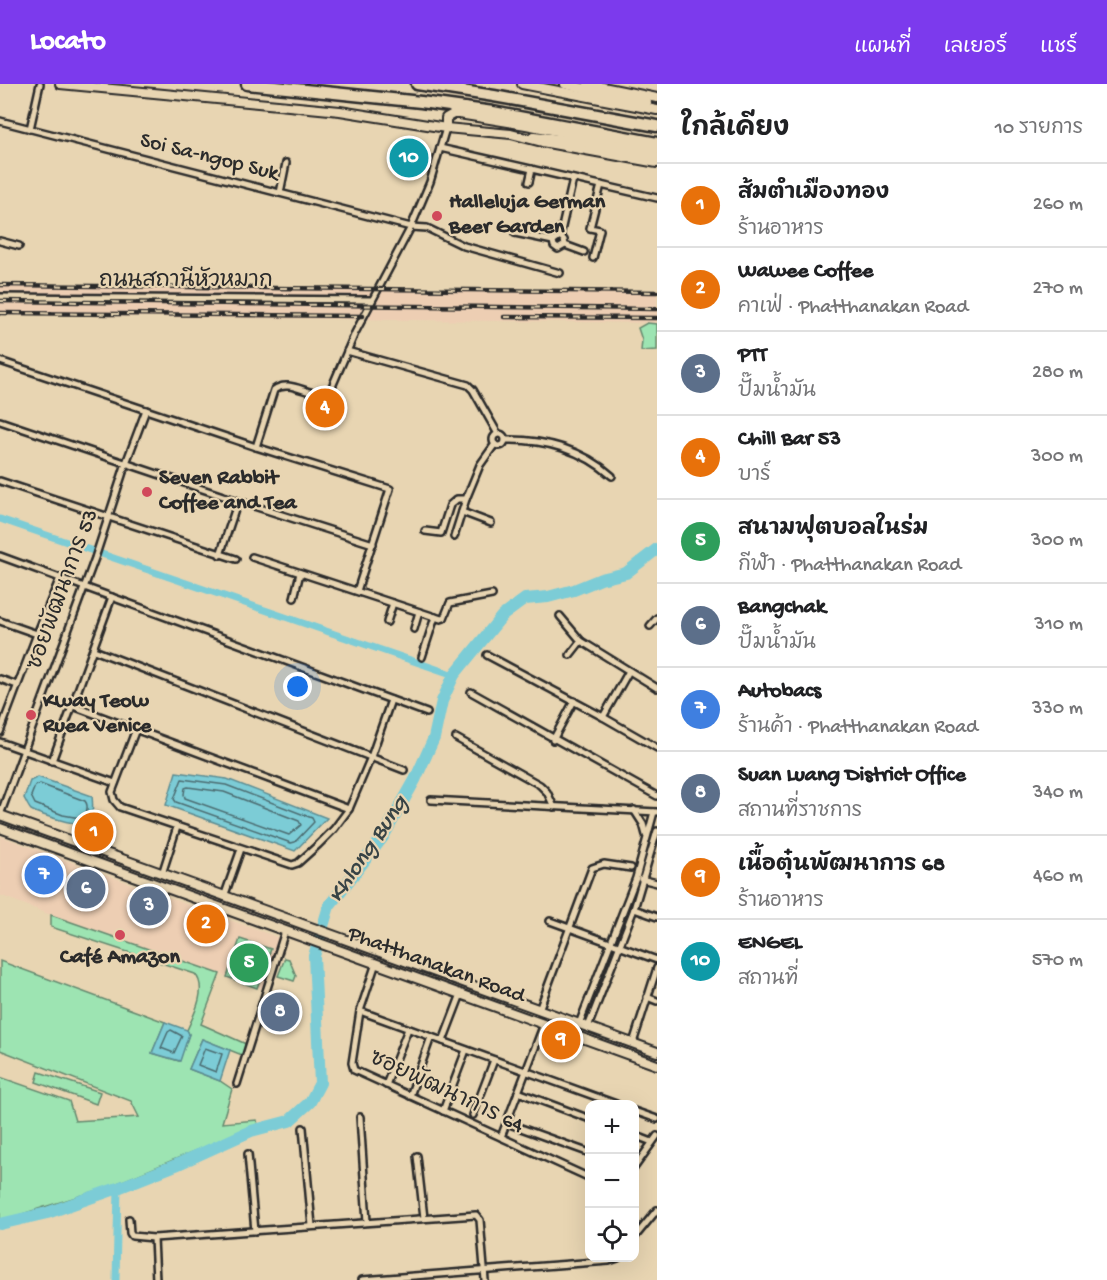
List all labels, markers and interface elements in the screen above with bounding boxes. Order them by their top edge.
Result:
text: Locato [30,26,106,59]
text: แผนที่ [854,36,911,61]
text: เลเยอร์ [944,36,1007,61]
text: แชร์ [1040,36,1077,61]
text: ใกล้เคียง [681,115,789,146]
text: 10 รายการ [995,118,1083,141]
street label: Soi Sa-ngop Suk [137,128,283,188]
pin: 10 [390,136,428,181]
text: ส้มตำเมืองทอง [738,181,889,207]
place label: Halleluja German Beer Garden [448,190,606,241]
text: 1 [696,194,705,217]
text: 260 m [1033,194,1083,217]
marker: Halleluja German Beer Garden [430,209,444,223]
text: ร้านอาหาร [738,219,824,242]
text: Wawee Coffee [738,259,873,285]
street label: ถนนสถานีหัวหมาก [99,265,273,295]
text: 2 [696,278,705,301]
text: 270 m [1033,278,1083,301]
text: คาเฟ่ · Phatthanakan Road [738,297,968,320]
text: PTT [738,343,767,369]
text: 3 [695,362,706,385]
text: 280 m [1032,362,1083,385]
text: ปั๊มน้ำมัน [738,381,816,404]
pin: 4 [306,386,344,430]
text: Chill Bar 53 [738,427,841,453]
text: 4 [696,446,705,469]
text: 300 m [1031,446,1083,469]
text: บาร์ [738,465,771,488]
place label: Seven Rabbit Coffee and Tea [158,466,298,517]
marker: Seven Rabbit Coffee and Tea [140,485,154,499]
street label: ซอยพัฒนาการ 53 [20,505,105,674]
text: สนามฟุตบอลในร่ม [738,517,928,543]
text: 5 [695,530,706,553]
text: 300 m [1031,530,1083,553]
text: กีฬา · Phatthanakan Road [738,555,961,578]
text: Bangchak [738,595,826,621]
text: 6 [695,614,706,637]
text: 310 m [1034,614,1083,637]
text: ปั๊มน้ำมัน [738,633,816,656]
your location [283,672,312,701]
text: Autobacs [738,679,821,705]
place label: Kway Teow Ruea Venice [42,689,152,740]
text: 7 [695,698,706,721]
text: 330 m [1032,698,1083,721]
marker: Kway Teow Ruea Venice [24,708,38,722]
text: ร้านค้า · Phatthanakan Road [738,717,978,740]
text: Suan Luang District Office [738,763,966,789]
text: 8 [695,782,706,805]
text: 340 m [1033,782,1083,805]
water label: Khlong Bung [323,790,416,909]
text: สถานที่ราชการ [738,801,862,824]
pin: 1 [74,810,113,855]
pin: 7 [24,852,63,898]
text: เนื้อตุ๋นพัฒนาการ 68 [738,853,945,879]
pin: 6 [66,866,106,912]
text: 9 [695,866,706,889]
text: 460 m [1033,866,1083,889]
pin: 3 [130,884,168,928]
text: ร้านอาหาร [738,891,824,914]
pin: 2 [186,902,226,946]
street label: Phatthanakan Road [343,922,530,1011]
marker: Café Amazon [113,928,127,942]
text: ENGEL [738,931,802,957]
pin: 5 [230,940,268,986]
place label: Café Amazon [59,945,180,971]
text: 10 [691,950,710,973]
text: 570 m [1032,950,1083,973]
text: สถานที่ [738,969,798,992]
pin: 8 [260,990,300,1034]
pin: 9 [542,1018,580,1062]
street label: ซอยพัฒนาการ 64 [365,1043,529,1140]
map controls [585,1100,639,1262]
button: + [585,1100,639,1154]
button: − [585,1154,639,1208]
button: locate [585,1208,639,1262]

